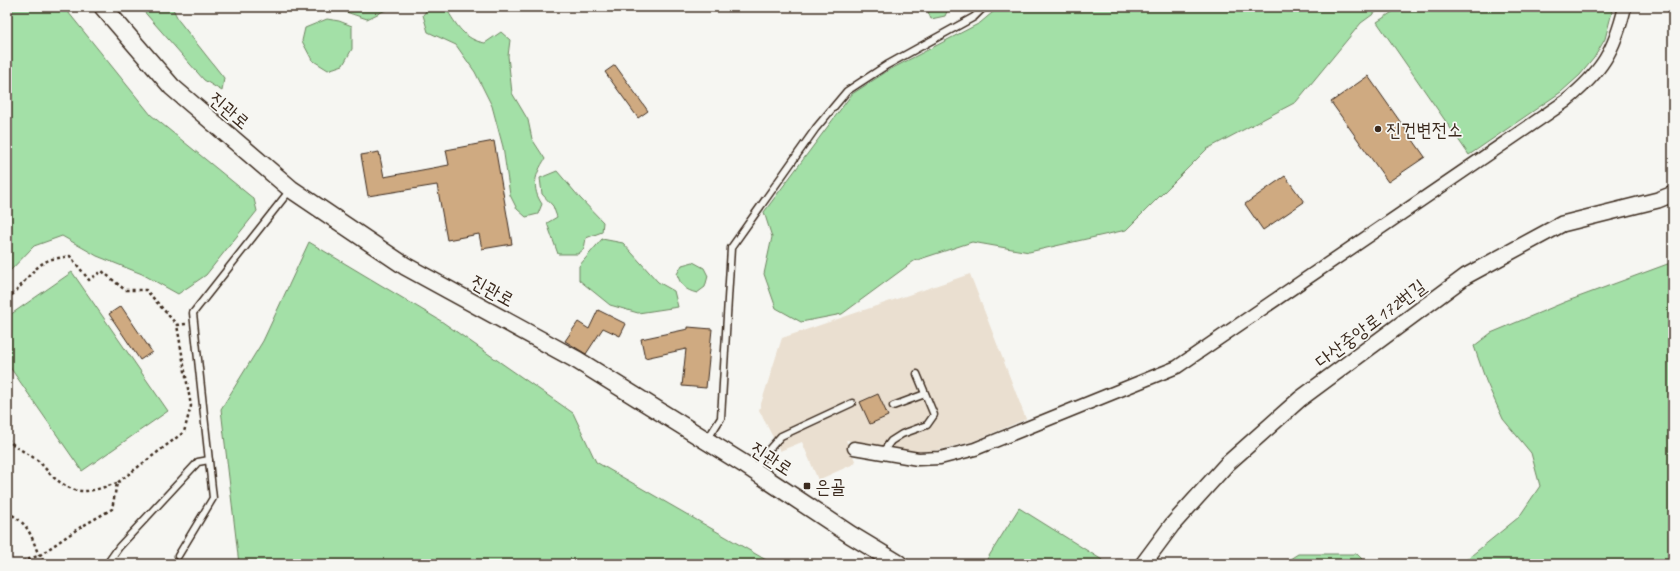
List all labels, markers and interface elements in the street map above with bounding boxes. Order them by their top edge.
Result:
street label: 진관로 [204,87,255,135]
place label: 진건변전소 [1386,118,1462,142]
marker: 진건변전소 [1373,124,1383,134]
street label: 진관로 [467,269,518,312]
street label: 다산중앙로172번길 [1310,274,1431,373]
street label: 진관로 [746,436,797,481]
place label: 은골 [815,475,846,499]
marker: 은골 [802,481,812,491]

